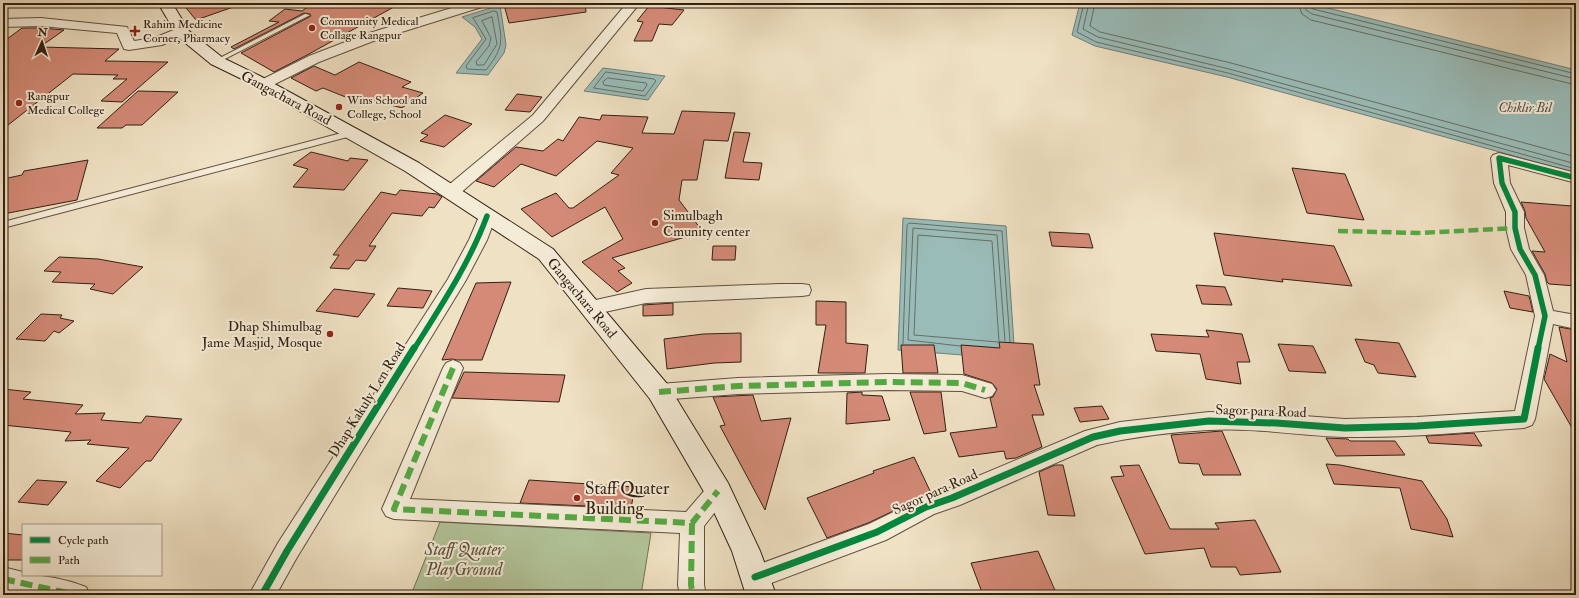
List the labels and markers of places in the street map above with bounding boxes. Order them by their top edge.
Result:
place label: Community Medical Collage Rangpur [320,14,419,43]
place label: Rahim Medicine Corner, Pharmacy [143,17,231,46]
marker: Community Medical Collage Rangpur [307,23,317,33]
marker: Rahim Medicine Corner, Pharmacy [130,26,140,36]
place label: Rangpur Medical College [27,89,104,118]
place label: Wins School and College, School [346,93,427,122]
marker: Rangpur Medical College [14,98,24,108]
marker: Wins School and College, School [334,102,344,112]
place label: Simulbagh Cmunity center [663,207,751,241]
marker: Simulbagh Cmunity center [650,218,660,228]
place label: Dhap Shimulbag Jame Masjid, Mosque [201,318,323,351]
marker: Dhap Shimulbag Jame Masjid, Mosque [325,329,335,339]
place label: Staff Quater Building [585,478,670,519]
marker: Staff Quater Building [572,493,582,503]

